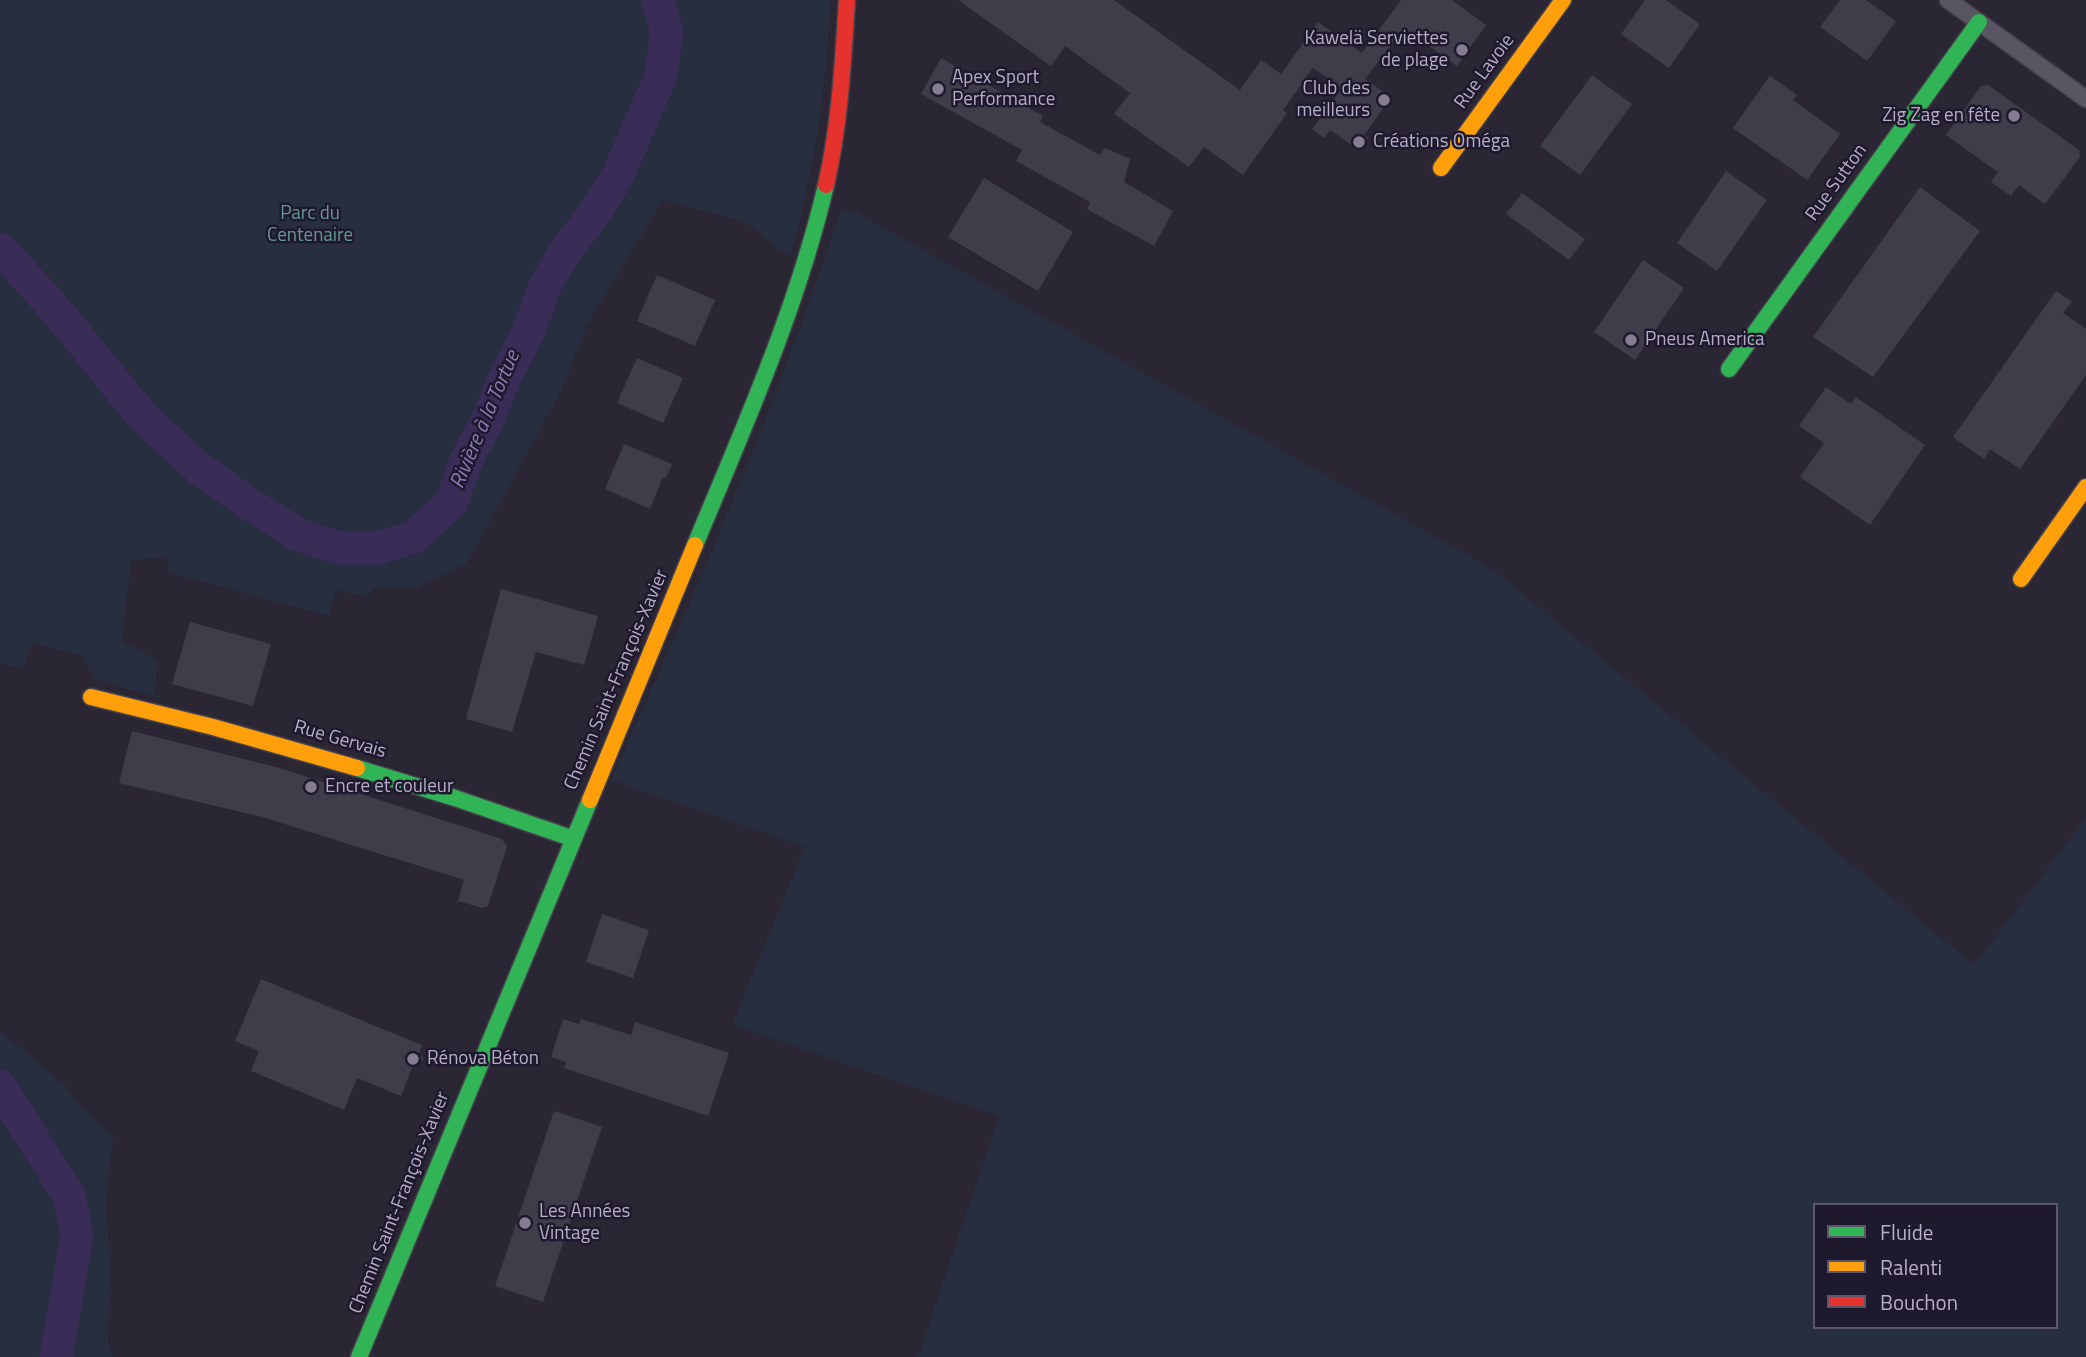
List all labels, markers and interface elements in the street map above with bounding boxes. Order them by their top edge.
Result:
place label: Kawelä Serviettes de plage [1305,28,1448,72]
street label: Rue Lavoie [1450,30,1520,114]
marker: Kawelä Serviettes de plage [1454,42,1470,58]
place label: Apex Sport Performance [952,67,1055,111]
place label: Club des meilleurs [1296,78,1370,122]
marker: Apex Sport Performance [930,81,946,97]
marker: Club des meilleurs [1376,92,1392,108]
place label: Zig Zag en fête [1882,105,2000,127]
marker: Zig Zag en fête [2006,108,2022,124]
place label: Créations Oméga [1373,131,1510,153]
marker: Créations Oméga [1351,134,1367,150]
street label: Rue Sutton [1801,140,1873,226]
park label: Parc du Centenaire [267,203,353,247]
place label: Pneus America [1645,329,1765,351]
marker: Pneus America [1623,332,1639,348]
water label: Rivière à la Tortue [446,347,526,493]
street label: Chemin Saint-François-Xavier [560,566,674,794]
street label: Rue Gervais [291,716,389,764]
place label: Encre et couleur [325,776,453,798]
marker: Encre et couleur [303,779,319,795]
place label: Rénova Béton [427,1048,539,1070]
marker: Rénova Béton [405,1051,421,1067]
street label: Chemin Saint-François-Xavier [345,1089,455,1317]
place label: Les Années Vintage [539,1201,630,1245]
legend [1813,1203,2058,1329]
marker: Les Années Vintage [517,1215,533,1231]
text: Fluide [1880,1216,1933,1248]
text: Ralenti [1880,1251,1942,1283]
text: Bouchon [1880,1286,1958,1318]

